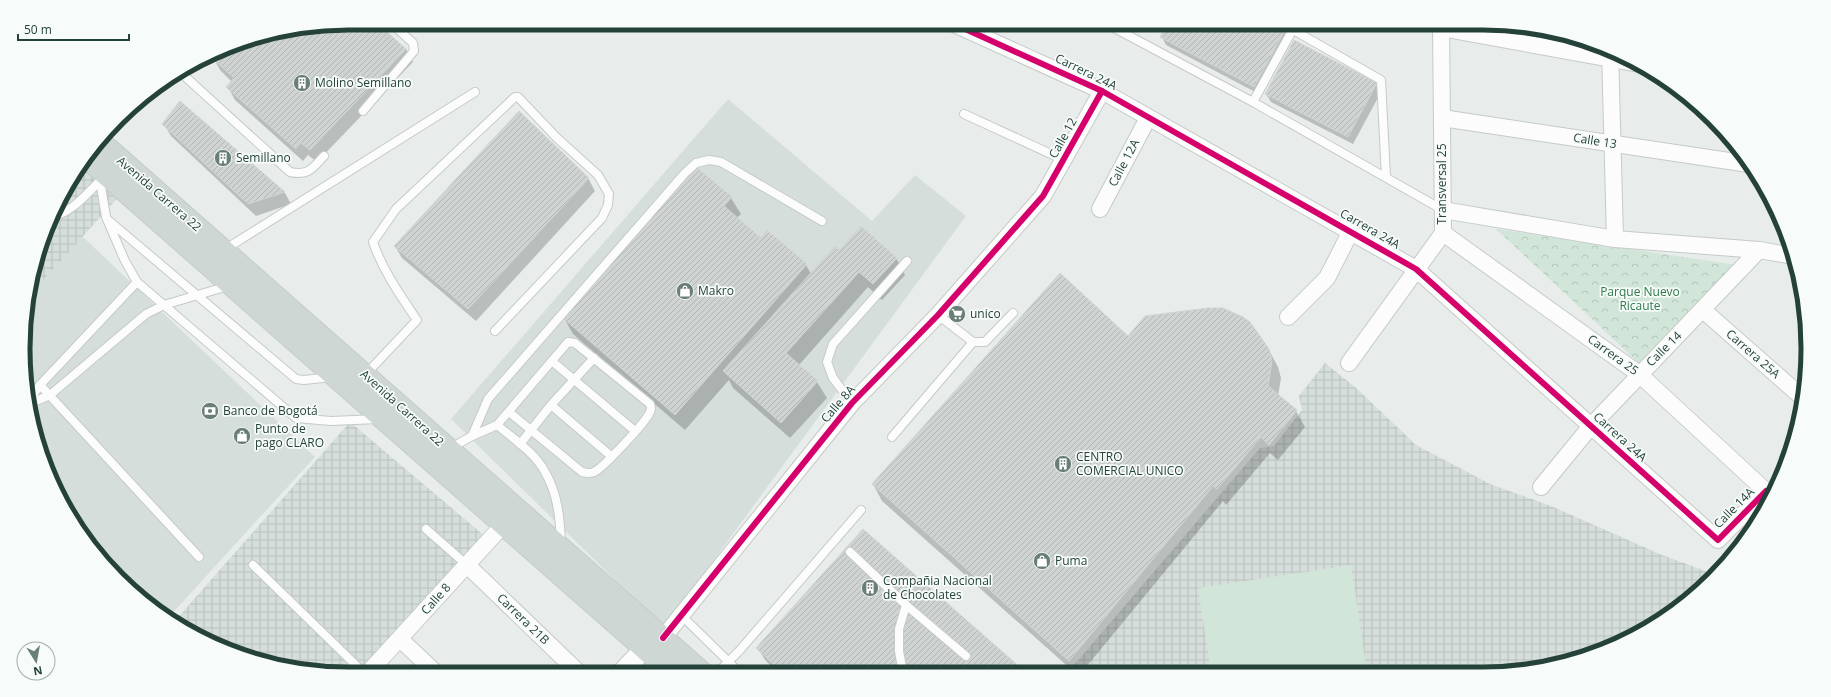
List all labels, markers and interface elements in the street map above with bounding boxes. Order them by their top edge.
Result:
scale bar [18,16,129,42]
text: 50 m [24,21,52,38]
street label: Carrera 24A [1052,49,1120,94]
building icon: Molino Semillano [292,73,312,93]
place label: Molino Semillano [315,74,412,91]
street label: Calle 12 [1044,114,1081,161]
street label: Calle 13 [1572,129,1618,152]
street label: Calle 12A [1104,136,1143,189]
street label: Transversal 25 [1433,143,1450,225]
building icon: Semillano [213,148,233,168]
place label: Semillano [236,149,291,166]
street label: Avenida Carrera 22 [113,152,205,235]
street label: Carrera 24A [1337,205,1404,253]
shop icon: Makro [675,281,695,301]
place label: Makro [698,282,734,299]
park label: Parque Nuevo Ricaute [1600,283,1680,314]
supermarket icon: unico [947,304,967,324]
place label: unico [970,305,1001,322]
street label: Carrera 25A [1723,325,1784,382]
street label: Calle 14 [1642,327,1685,370]
street label: Carrera 25 [1584,330,1642,379]
street label: Avenida Carrera 22 [357,366,448,450]
street label: Calle 8A [817,381,859,426]
bank icon: Banco de Bogotá [200,401,220,421]
place label: Banco de Bogotá [223,402,318,419]
street label: Carrera 24A [1590,408,1651,466]
place label: Punto de pago CLARO [255,420,324,451]
shop icon: Punto de pago CLARO [232,426,252,446]
place label: CENTRO COMERCIAL UNICO [1076,448,1184,479]
building icon: CENTRO COMERCIAL UNICO [1053,454,1073,474]
street label: Calle 14A [1709,483,1758,532]
shop icon: Puma [1032,551,1052,571]
place label: Puma [1055,552,1087,569]
place label: Compañia Nacional de Chocolates [883,572,992,603]
building icon: Compañia Nacional de Chocolates [860,578,880,598]
street label: Calle 8 [417,579,454,618]
street label: Carrera 21B [493,589,554,648]
north arrow [16,641,56,681]
text: N [32,663,44,680]

